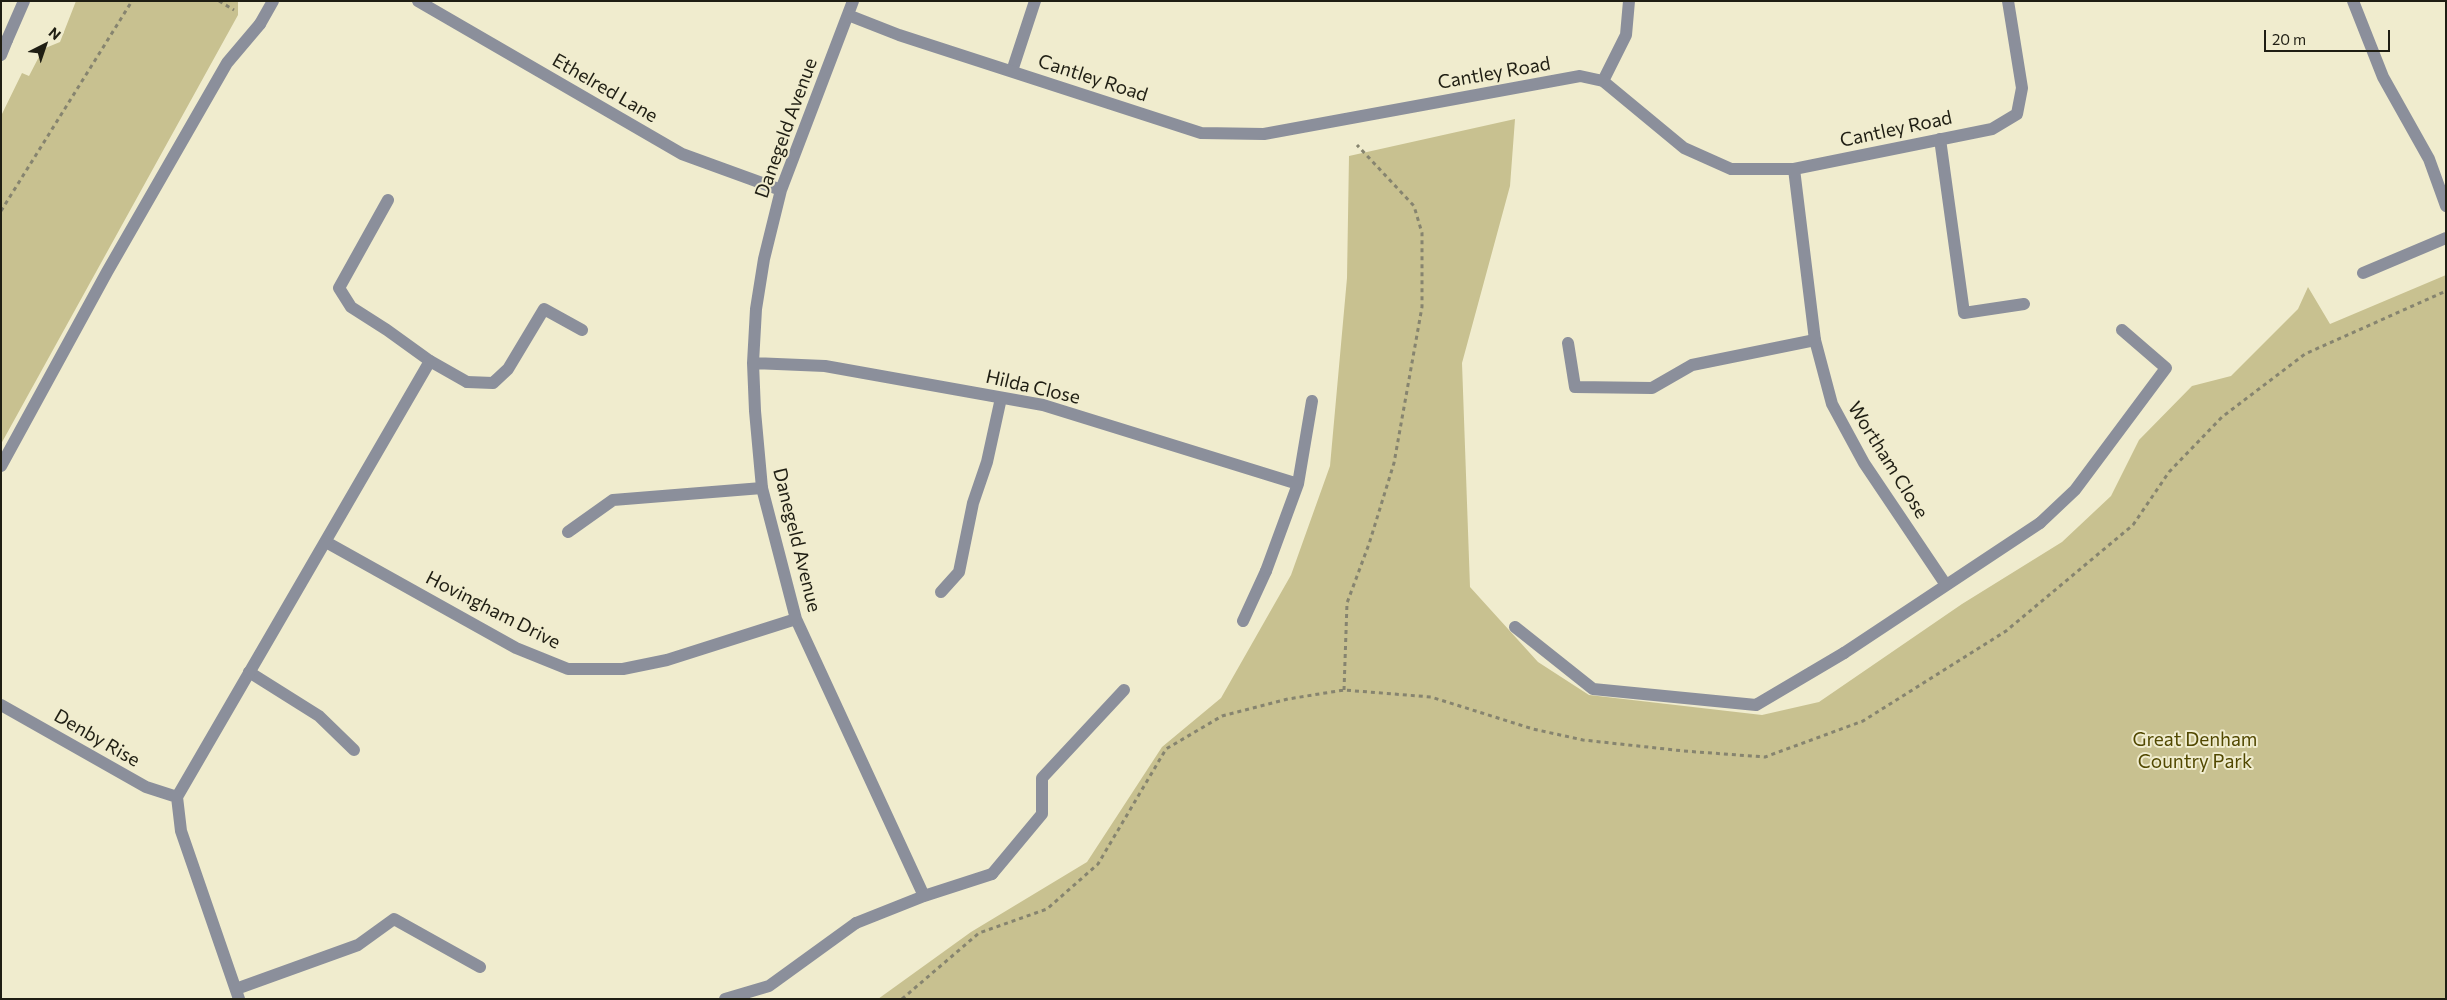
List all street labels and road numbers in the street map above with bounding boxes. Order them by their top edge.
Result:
street label: Ethelred Lane [548,49,662,127]
street label: Cantley Road [1035,50,1151,106]
street label: Cantley Road [1436,52,1552,94]
street label: Danegeld Avenue [750,55,822,201]
street label: Cantley Road [1838,106,1954,152]
street label: Hilda Close [984,365,1082,409]
street label: Wortham Close [1843,397,1933,523]
street label: Danegeld Avenue [768,466,826,614]
street label: Hovingham Drive [422,566,564,654]
street label: Denby Rise [50,704,144,772]

